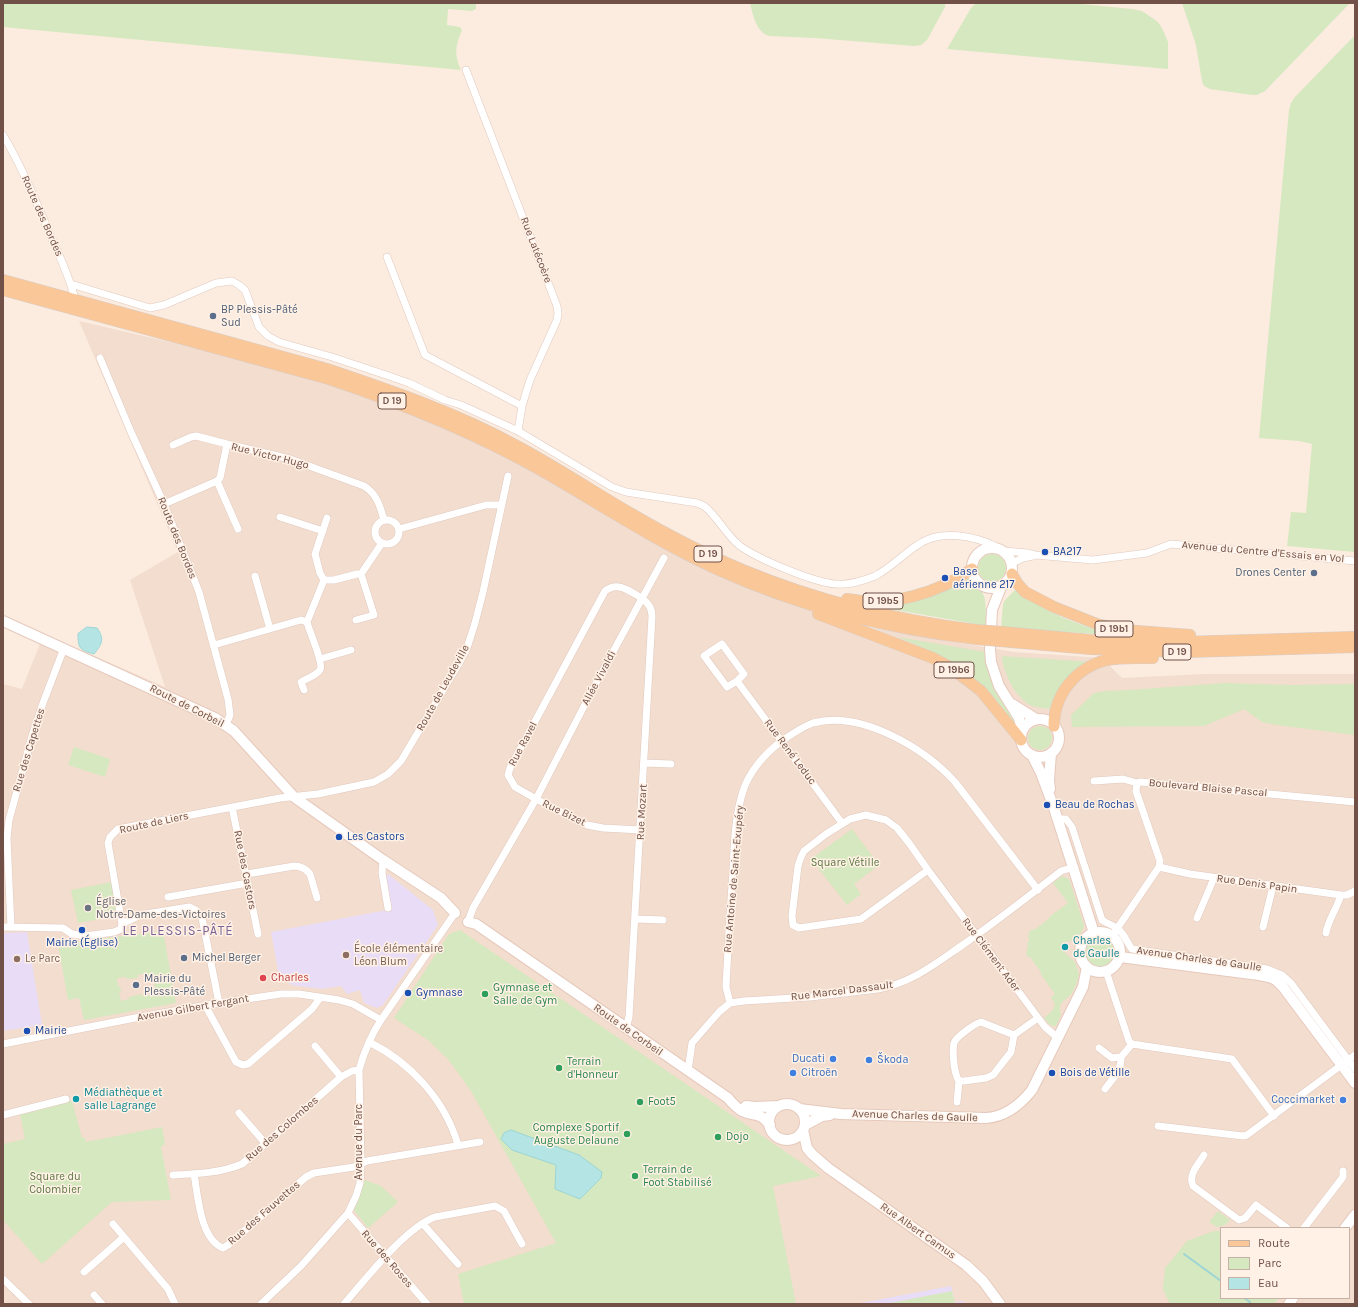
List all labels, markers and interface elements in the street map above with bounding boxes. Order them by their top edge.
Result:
street label: Route des Bordes [18,174,66,258]
street label: Rue Latécoère [517,215,555,285]
place label: BP Plessis-Pâté Sud [221,303,298,329]
marker: BP Plessis-Pâté Sud [208,311,218,321]
road number: D 19 [378,393,406,409]
street label: Rue Victor Hugo [230,440,310,472]
street label: Route des Bordes [155,495,199,581]
street label: Avenue du Centre d'Essais en Vol [1181,538,1345,566]
place label: BA217 [1053,545,1081,559]
road number: D 19 [694,546,722,562]
marker: BA217 [1040,547,1050,557]
place label: Base aérienne 217 [953,565,1014,591]
place label: Drones Center [1235,566,1306,580]
marker: Drones Center [1309,568,1319,578]
marker: Base aérienne 217 [940,573,950,583]
road number: D 19b5 [863,593,903,609]
road number: D 19b1 [1095,621,1133,637]
street label: Route de Leudeville [414,642,472,734]
road number: D 19 [1163,644,1191,660]
street label: Allée Vivaldi [579,648,619,708]
road number: D 19b6 [934,662,974,678]
street label: Route de Corbeil [148,682,226,730]
street label: Rue des Capettes [10,707,48,793]
street label: Rue René Leduc [761,717,819,787]
street label: Rue Ravel [506,719,540,769]
street label: Boulevard Blaise Pascal [1148,776,1268,800]
street label: Rue Mozart [634,784,650,840]
street label: Rue Bizet [540,797,588,829]
place label: Beau de Rochas [1055,798,1134,812]
marker: Beau de Rochas [1042,800,1052,810]
street label: Rue Antoine de Saint-Exupéry [721,805,747,953]
street label: Route de Liers [118,809,190,837]
street label: Rue des Castors [231,829,259,911]
place label: Les Castors [347,830,405,844]
marker: Les Castors [334,832,344,842]
park label: Square Vétille [811,856,879,870]
street label: Rue Denis Papin [1216,872,1298,896]
place label: Église Notre-Dame-des-Victoires [96,895,226,921]
marker: Église Notre-Dame-des-Victoires [83,903,93,913]
street label: Rue Clément Ader [959,916,1023,994]
district label: LE PLESSIS-PÂTÉ [122,923,234,939]
marker: Mairie (Église) [77,925,87,935]
place label: Charles de Gaulle [1073,934,1119,960]
place label: Mairie (Église) [46,936,118,950]
place label: École élémentaire Léon Blum [354,942,443,968]
marker: Charles de Gaulle [1060,942,1070,952]
street label: Avenue Charles de Gaulle [1136,944,1262,974]
marker: École élémentaire Léon Blum [341,950,351,960]
place label: Michel Berger [192,951,260,965]
place label: Le Parc [25,952,60,966]
marker: Michel Berger [179,953,189,963]
marker: Le Parc [12,954,22,964]
place label: Charles [271,971,309,985]
place label: Mairie du Plessis-Pâté [144,972,205,998]
marker: Charles [258,973,268,983]
street label: Rue Marcel Dassault [790,978,894,1004]
marker: Mairie du Plessis-Pâté [131,980,141,990]
place label: Gymnase et Salle de Gym [493,981,557,1007]
place label: Gymnase [416,986,463,1000]
marker: Gymnase [403,988,413,998]
marker: Gymnase et Salle de Gym [480,989,490,999]
street label: Avenue Gilbert Fergant [136,992,250,1024]
street label: Route de Corbeil [591,1001,665,1059]
place label: Mairie [35,1024,67,1038]
marker: Mairie [22,1026,32,1036]
place label: Ducati [792,1052,825,1066]
place label: Škoda [877,1053,908,1067]
marker: Ducati [828,1054,838,1064]
place label: Terrain d'Honneur [567,1055,618,1081]
marker: Škoda [864,1055,874,1065]
marker: Terrain d'Honneur [554,1063,564,1073]
place label: Citroën [801,1066,837,1080]
place label: Bois de Vétille [1060,1066,1130,1080]
marker: Citroën [788,1068,798,1078]
marker: Bois de Vétille [1047,1068,1057,1078]
place label: Médiathèque et salle Lagrange [84,1086,162,1112]
place label: Coccimarket [1271,1093,1335,1107]
marker: Médiathèque et salle Lagrange [71,1094,81,1104]
street label: Rue des Colombes [243,1094,321,1164]
place label: Foot5 [648,1095,676,1109]
marker: Coccimarket [1338,1095,1348,1105]
marker: Foot5 [635,1097,645,1107]
street label: Avenue du Parc [352,1104,366,1180]
street label: Avenue Charles de Gaulle [852,1107,978,1125]
place label: Complexe Sportif Auguste Delaune [533,1121,619,1147]
marker: Complexe Sportif Auguste Delaune [622,1129,632,1139]
place label: Dojo [726,1130,749,1144]
marker: Dojo [713,1132,723,1142]
place label: Terrain de Foot Stabilisé [643,1163,712,1189]
park label: Square du Colombier [29,1170,81,1196]
marker: Terrain de Foot Stabilisé [630,1171,640,1181]
street label: Rue des Fauvettes [225,1178,303,1248]
street label: Rue Albert Camus [878,1200,958,1262]
street label: Rue des Roses [358,1227,416,1291]
legend [1220,1227,1350,1299]
text: Route [1258,1236,1290,1250]
text: Parc [1258,1256,1282,1270]
text: Eau [1258,1276,1279,1290]

